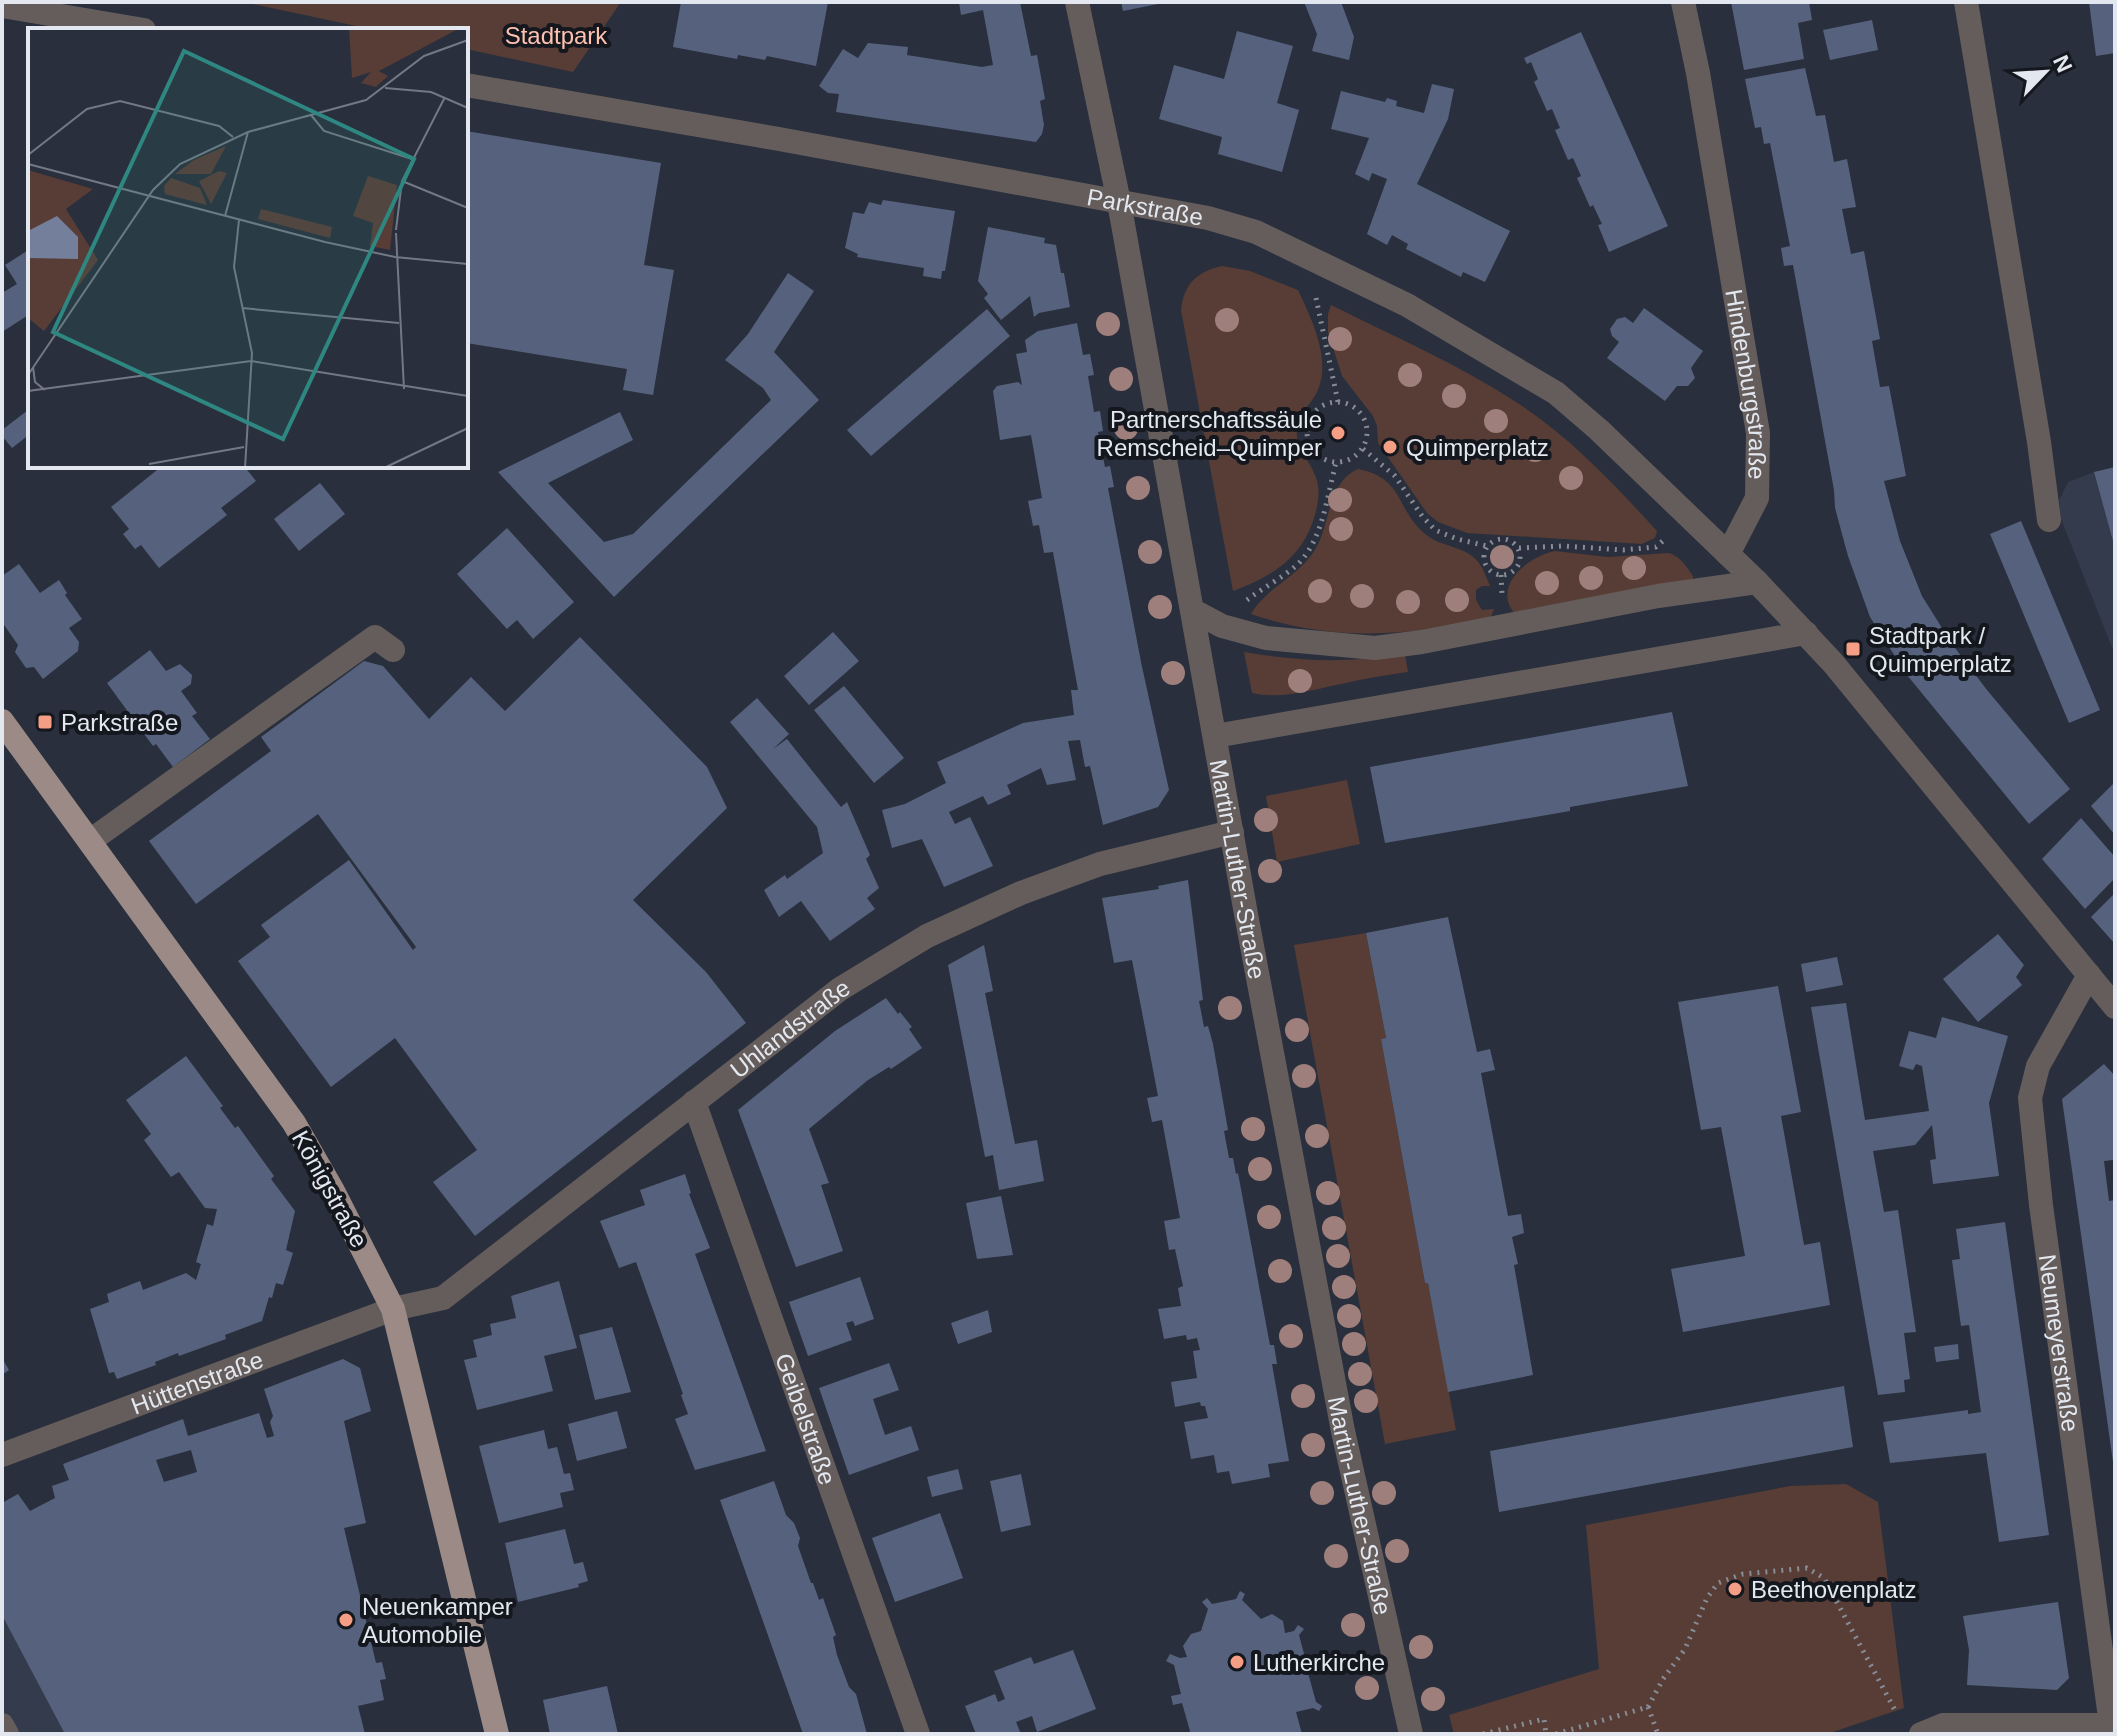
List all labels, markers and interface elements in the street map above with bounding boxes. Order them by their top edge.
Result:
park label: Stadtpark [505,22,608,49]
inset map [28,28,468,468]
north arrow [2005,32,2085,112]
text: N [2048,51,2077,76]
street label: Parkstraße [1085,183,1205,230]
street label: Hindenburgstraße [1721,287,1772,480]
place label: Partnerschaftssäule Remscheid–Quimper [1097,406,1322,461]
marker: Partnerschaftssäule Remscheid–Quimper [1329,424,1347,442]
place label: Quimperplatz [1406,434,1549,461]
marker: Quimperplatz [1381,438,1399,456]
place label: Stadtpark / Quimperplatz [1869,622,2012,677]
marker: Stadtpark / Quimperplatz [1844,640,1862,658]
place label: Parkstraße [61,709,178,736]
marker: Parkstraße [36,713,54,731]
street label: Martin-Luther-Straße [1205,757,1271,981]
street label: Uhlandstraße [725,973,854,1083]
street label: Königstraße [287,1126,373,1252]
street label: Neumeyerstraße [2034,1252,2085,1433]
street label: Hüttenstraße [127,1345,267,1419]
street label: Geibelstraße [771,1349,842,1488]
street label: Martin-Luther-Straße [1323,1394,1397,1617]
place label: Beethovenplatz [1751,1576,1916,1603]
marker: Beethovenplatz [1726,1580,1744,1598]
place label: Neuenkamper Automobile [362,1593,513,1648]
marker: Neuenkamper Automobile [337,1611,355,1629]
place label: Lutherkirche [1253,1649,1385,1676]
marker: Lutherkirche [1228,1653,1246,1671]

